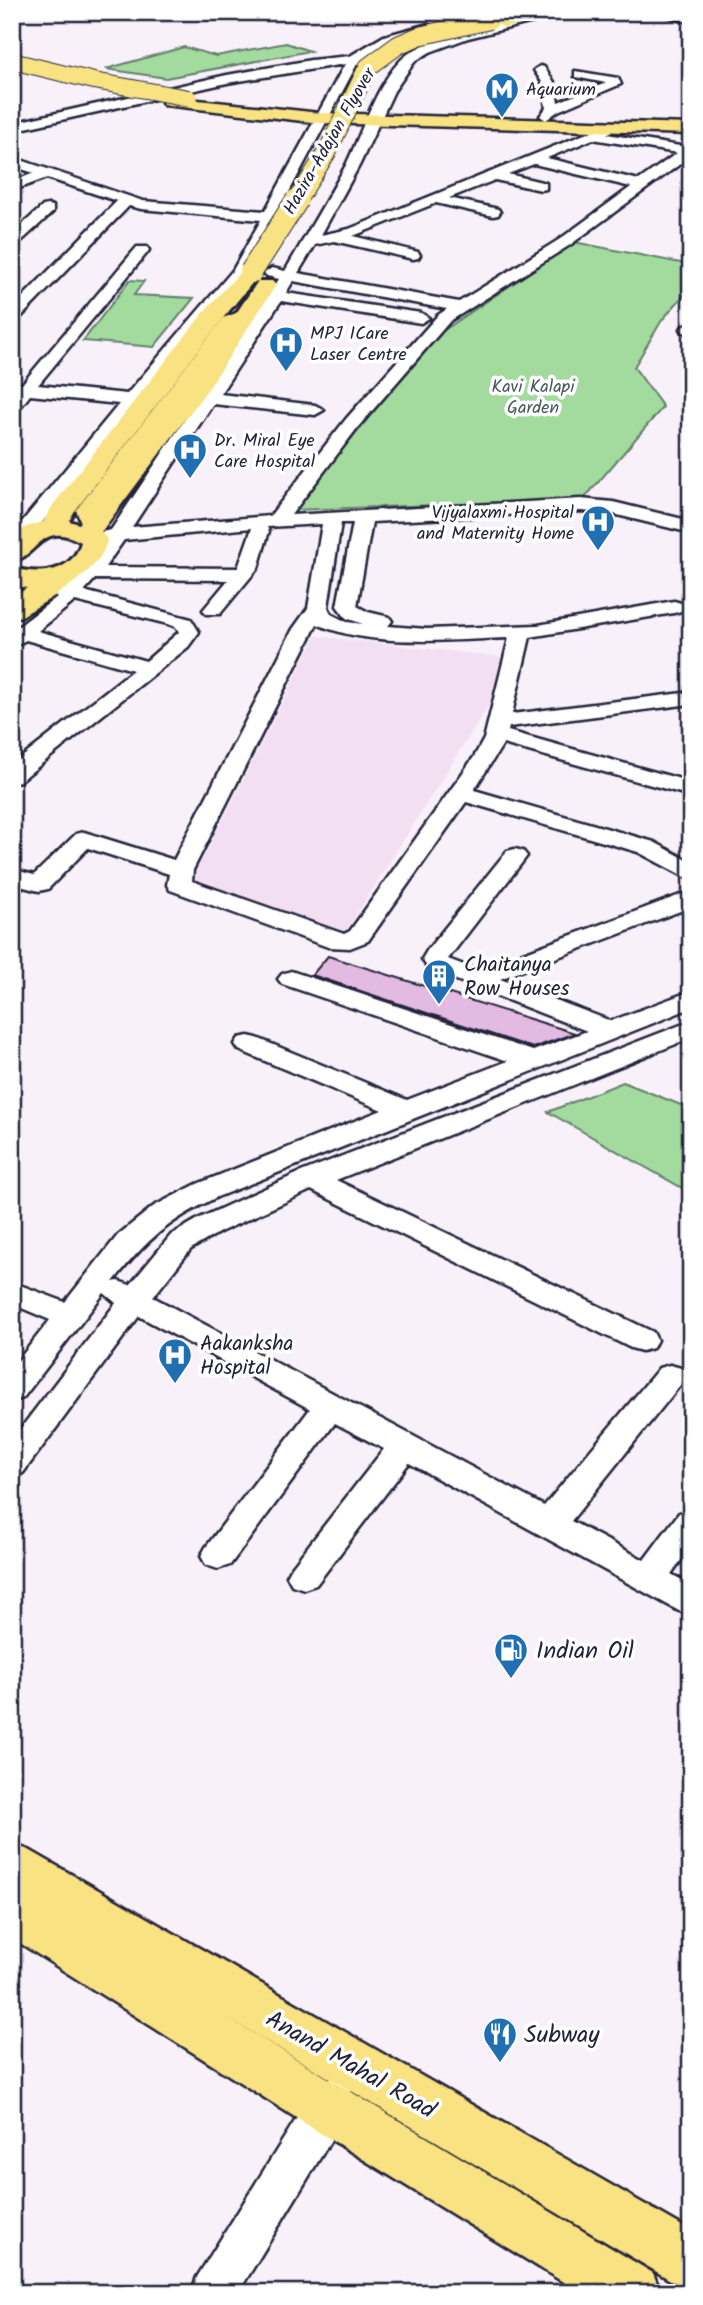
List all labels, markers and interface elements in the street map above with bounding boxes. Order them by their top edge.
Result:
street label: Hazira-Adajan Flyover [276,62,385,221]
metro station icon: Aquarium [483,70,521,119]
place label: Aquarium [526,76,596,105]
place label: MPJ ICare Laser Centre [310,320,407,370]
hospital icon: MPJ ICare Laser Centre [267,324,305,373]
park label: Kavi Kalapi Garden [492,373,575,423]
place label: Dr. Miral Eye Care Hospital [214,427,316,477]
hospital icon: Dr. Miral Eye Care Hospital [171,431,209,480]
place label: Vijyalaxmi Hospital and Maternity Home [417,499,575,549]
hospital icon: Vijyalaxmi Hospital and Maternity Home [579,503,617,552]
place label: Chaitanya Row Houses [464,949,569,1006]
building icon: Chaitanya Row Houses [420,957,458,1006]
place label: Aakanksha Hospital [200,1328,293,1385]
hospital icon: Aakanksha Hospital [156,1336,194,1385]
fuel station icon: Indian Oil [492,1631,530,1680]
place label: Indian Oil [536,1632,634,1671]
street label: Anand Mahal Road [258,2001,444,2130]
restaurant icon: Subway [481,2015,519,2064]
place label: Subway [524,2016,600,2055]

